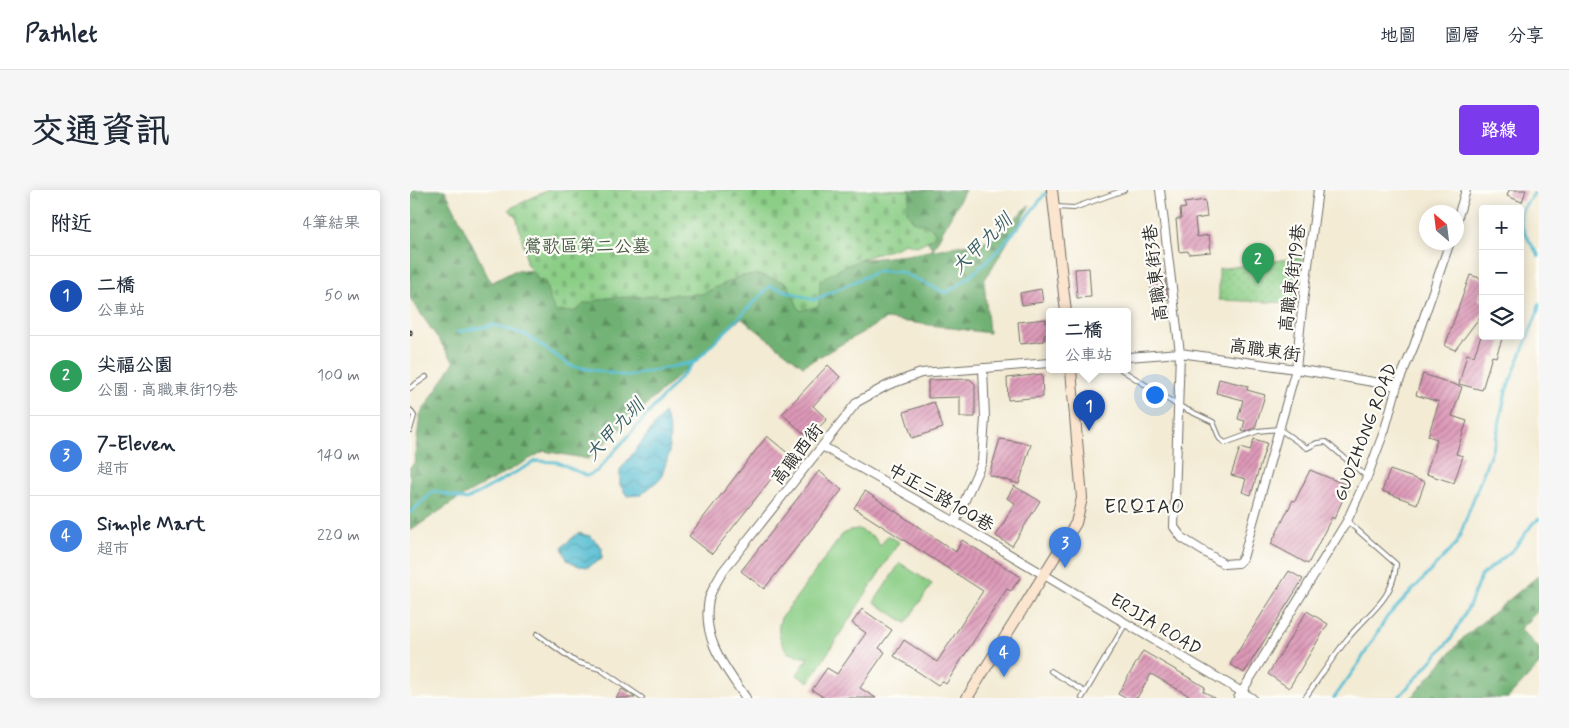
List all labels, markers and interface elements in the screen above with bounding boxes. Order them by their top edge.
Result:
text: Pathlet [25,19,97,50]
text: 地圖 [1380,24,1416,48]
text: 圖層 [1444,24,1480,48]
text: 分享 [1508,24,1544,48]
button: 路線 [1459,105,1539,155]
text: 交通資訊 [30,109,170,155]
north arrow [1419,205,1464,250]
map controls [1479,205,1524,340]
button: + [1479,205,1524,250]
water label: 大甲九圳 [946,207,1019,280]
text: 附近 [50,210,92,238]
text: 4筆結果 [303,213,360,234]
street label: 高職東街3巷 [1138,223,1174,323]
street label: 高職東街19巷 [1274,223,1312,334]
park label: 鶯歌區第二公墓 [524,235,650,259]
pin: 2 [1242,243,1274,284]
button: − [1479,250,1524,295]
text: 二橋 [97,273,135,298]
text: 1 [62,285,70,306]
text: 50 m [324,285,360,306]
button: layers [1479,295,1524,340]
text: 公車站 [97,300,145,321]
popup [1046,308,1131,373]
text: 二橋 [1064,318,1103,343]
street label: 高職東街 [1228,334,1302,368]
text: 公車站 [1064,345,1113,366]
text: 尖福公園 [97,353,173,378]
street label: GUOZHONG ROAD [1329,360,1403,505]
text: 2 [62,365,70,386]
text: 100 m [317,365,360,386]
text: 公園 · 高職東街19巷 [97,380,238,401]
your location [1142,382,1168,408]
pin: 1 [1073,390,1105,431]
water label: 大甲九圳 [580,392,652,466]
street label: 高職西街 [766,419,829,490]
text: 7-Eleven [97,432,175,457]
text: 3 [62,445,70,466]
text: 140 m [316,445,360,466]
street label: 中正三路100巷 [883,458,998,538]
text: 超市 [97,459,129,480]
district label: ERQIAO [1104,494,1186,521]
text: Simple Mart [97,512,205,537]
text: 4 [61,525,71,546]
text: 220 m [317,525,360,546]
pin: 3 [1049,527,1081,568]
text: 超市 [97,539,129,560]
street label: ERJIA ROAD [1105,588,1206,662]
pin: 4 [988,636,1020,677]

